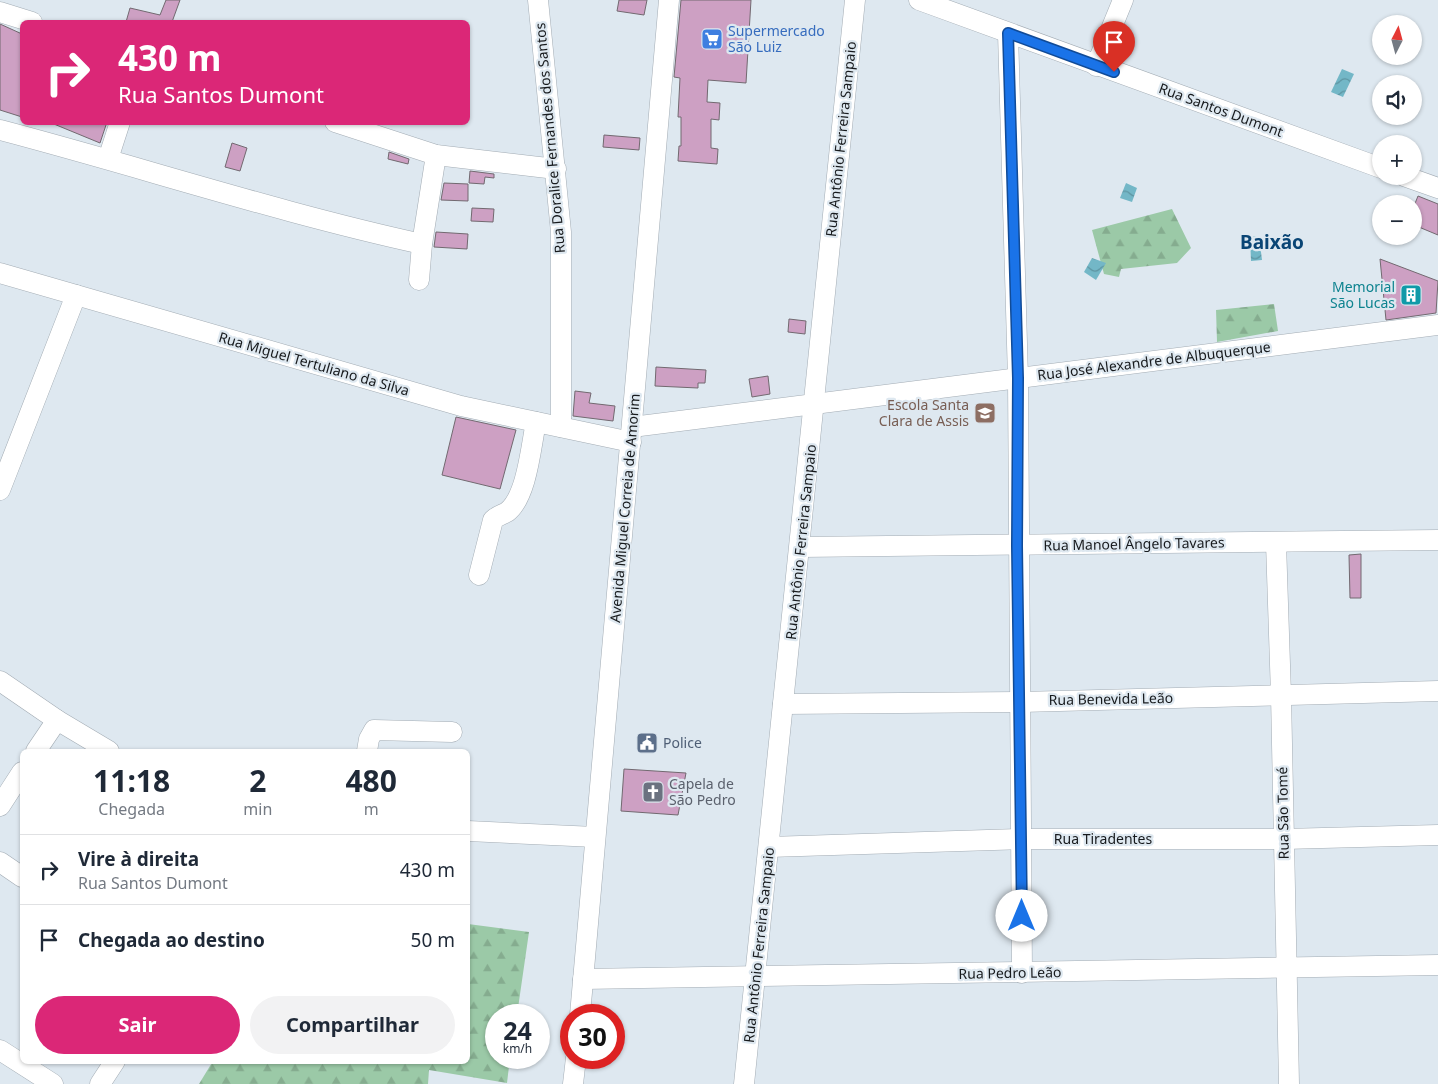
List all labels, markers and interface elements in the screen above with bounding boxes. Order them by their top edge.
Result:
north arrow [1372,15,1422,65]
map controls [1372,15,1422,245]
place label: Supermercado São Luiz [728,21,825,56]
pin [1093,21,1135,72]
street label: Rua Doralice Fernandes dos Santos [530,22,569,254]
supermarket icon: Supermercado São Luiz [700,27,724,51]
icon: arrive [1100,28,1128,56]
text: 430 m [118,34,221,81]
icon: right [35,40,100,105]
street label: Rua Antônio Ferreira Sampaio [821,40,860,238]
button: sound [1372,75,1422,125]
street label: Rua Santos Dumont [1156,78,1286,141]
text: Rua Santos Dumont [118,79,324,109]
button: + [1372,135,1422,185]
button: − [1372,195,1422,245]
district label: Baixão [1240,229,1304,255]
place label: Memorial São Lucas [1330,277,1395,312]
building icon: Memorial São Lucas [1399,283,1423,307]
street label: Rua Miguel Tertuliano da Silva [217,327,412,400]
street label: Rua José Alexandre de Albuquerque [1036,337,1272,384]
street label: Avenida Miguel Correia de Amorim [605,393,644,623]
place label: Escola Santa Clara de Assis [879,395,969,430]
school or university icon: Escola Santa Clara de Assis [973,401,997,425]
street label: Rua Antônio Ferreira Sampaio [781,443,820,641]
street label: Rua Manoel Ângelo Tavares [1043,532,1225,555]
street label: Rua Benevida Leão [1049,688,1173,709]
public building icon: Police [635,731,659,755]
place label: Police [663,733,702,752]
text: 11:18 [93,760,170,801]
text: 2 [249,760,266,801]
text: 480 [345,760,397,801]
street label: Rua São Tomé [1272,766,1293,860]
place label: Capela de São Pedro [669,774,736,809]
church icon: Capela de São Pedro [641,780,665,804]
text: Chegada [98,798,165,820]
text: min [243,798,272,820]
text: m [364,798,379,820]
street label: Rua Tiradentes [1054,829,1153,848]
text: Vire à direita [78,846,199,872]
street label: Rua Antônio Ferreira Sampaio [739,846,778,1044]
icon: right [35,856,63,884]
text: 430 m [400,857,455,883]
text: Rua Santos Dumont [78,872,228,894]
position arrow [995,889,1047,941]
icon: arrive [35,926,63,954]
text: Chegada ao destino [78,927,265,953]
text: 50 m [411,927,455,953]
street label: Rua Pedro Leão [958,962,1062,983]
button: Sair [35,996,240,1054]
button: Compartilhar [250,996,455,1054]
speed limit sign: 30 [560,1004,625,1069]
text: 24 [503,1013,532,1047]
text: km/h [503,1040,532,1057]

